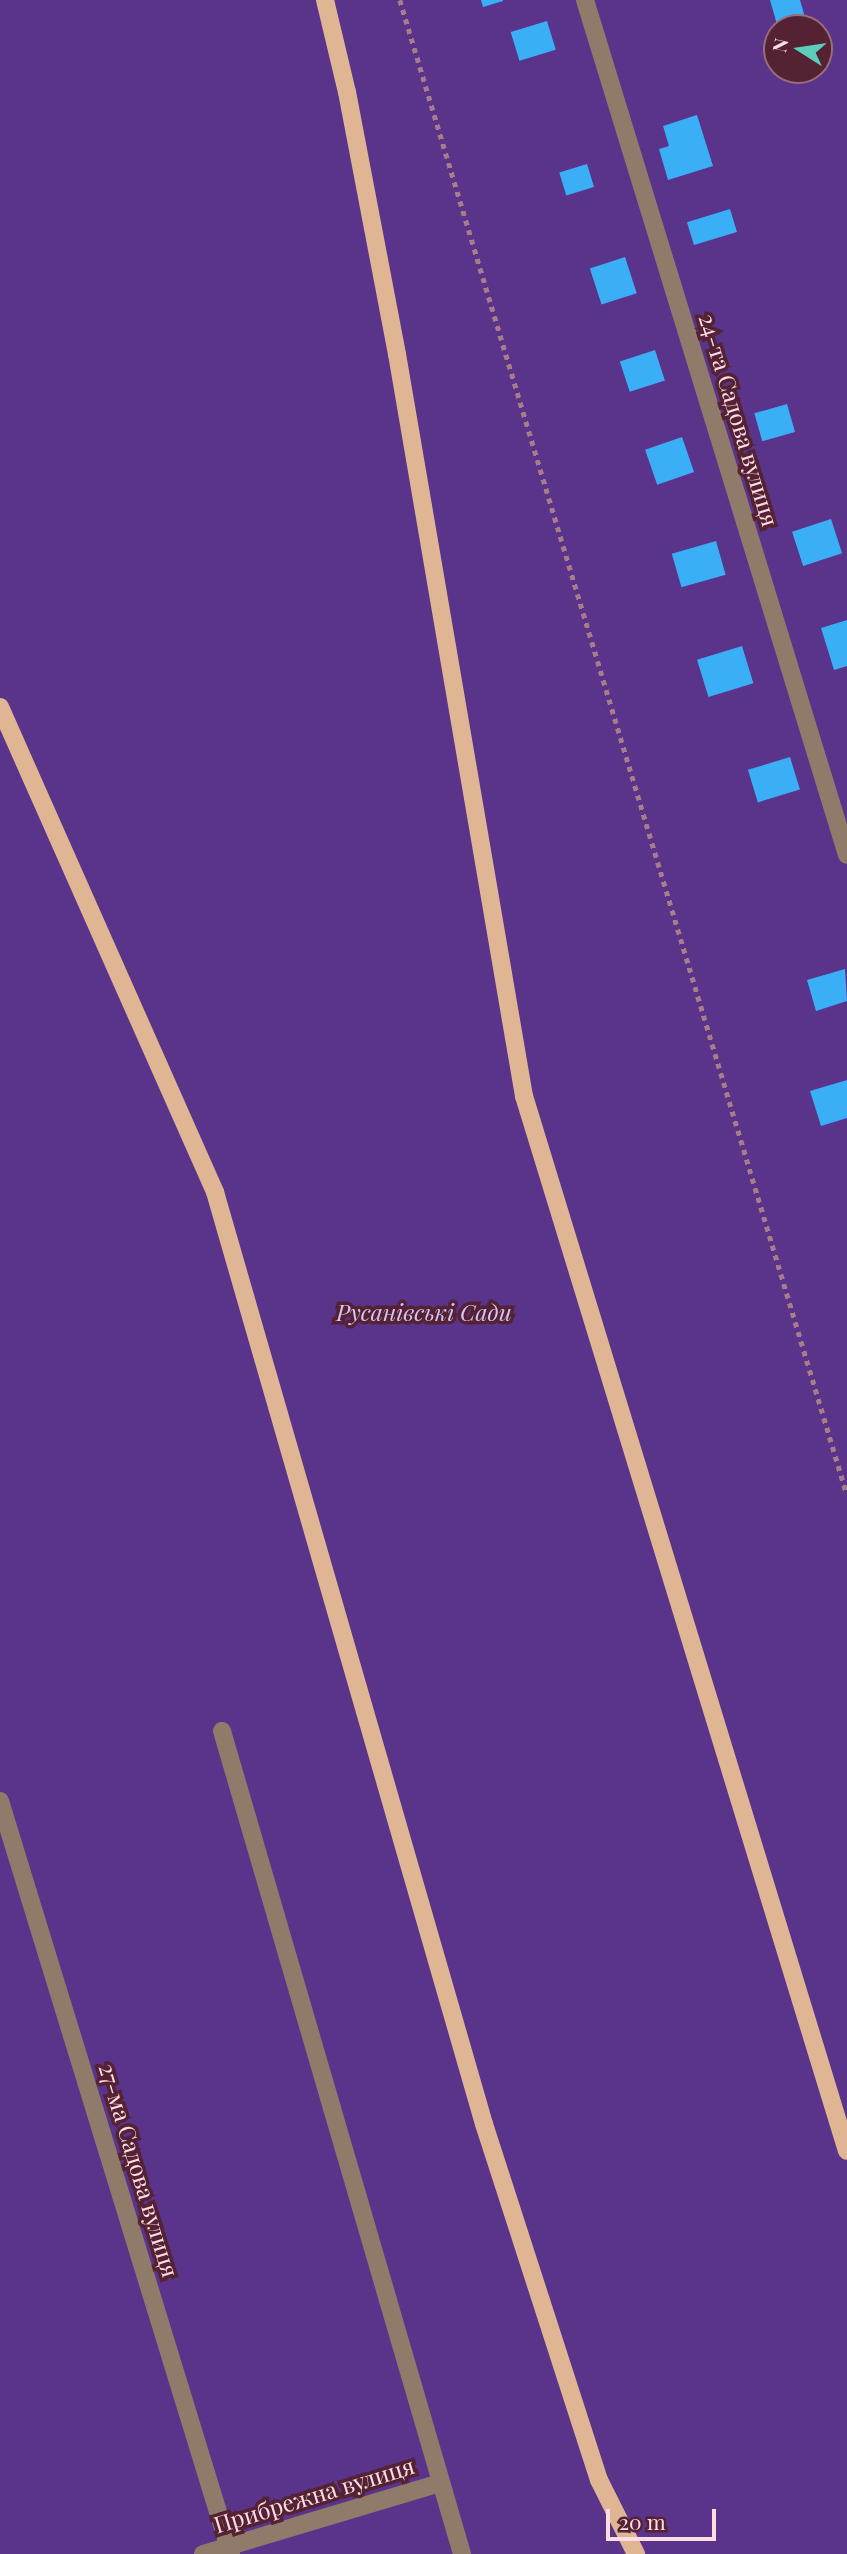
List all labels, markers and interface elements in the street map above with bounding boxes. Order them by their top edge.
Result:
north arrow [763,14,833,84]
text: N [765,36,794,54]
street label: 24-та Садова вулиця [694,310,784,530]
park label: Русанівські Сади [336,1298,512,1326]
street label: 27-ма Садова вулиця [93,2060,185,2280]
street label: Прибрежна вулиця [210,2451,418,2539]
scale bar [609,2494,719,2538]
text: 20 m [619,2507,666,2535]

